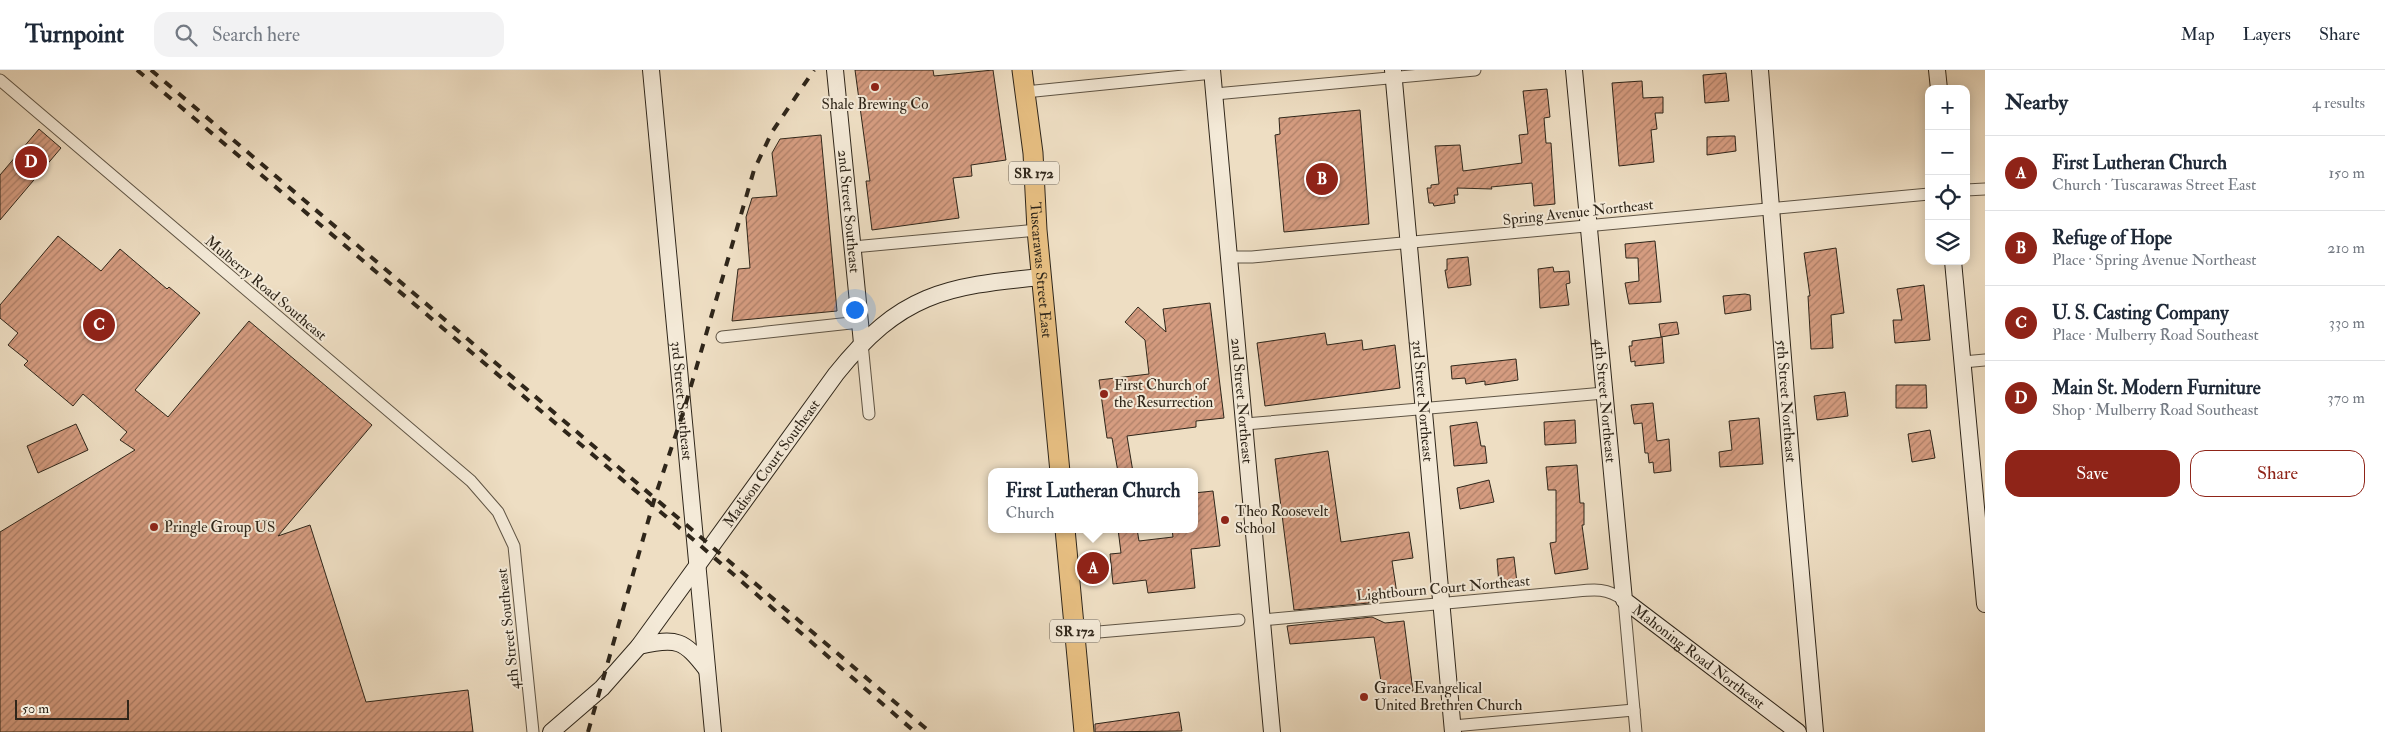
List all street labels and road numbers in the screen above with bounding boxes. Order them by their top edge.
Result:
street label: 2nd Street Southeast [833,149,864,274]
road number: SR 172 [1009,162,1059,185]
street label: Spring Avenue Northeast [1502,195,1655,231]
street label: Tuscarawas Street East [1026,202,1056,339]
street label: Mulberry Road Southeast [201,232,331,345]
street label: 2nd Street Northeast [1226,337,1257,465]
street label: 4th Street Northeast [1589,338,1620,464]
street label: 3rd Street Northeast [1407,339,1437,463]
street label: 5th Street Northeast [1772,339,1800,463]
street label: 3rd Street Southeast [666,340,697,461]
street label: Madison Court Southeast [719,396,825,531]
street label: 4th Street Southeast [493,567,524,690]
street label: Lightbourn Court Northeast [1355,571,1531,606]
street label: Mahoning Road Northeast [1628,601,1768,713]
road number: SR 172 [1050,620,1100,642]

